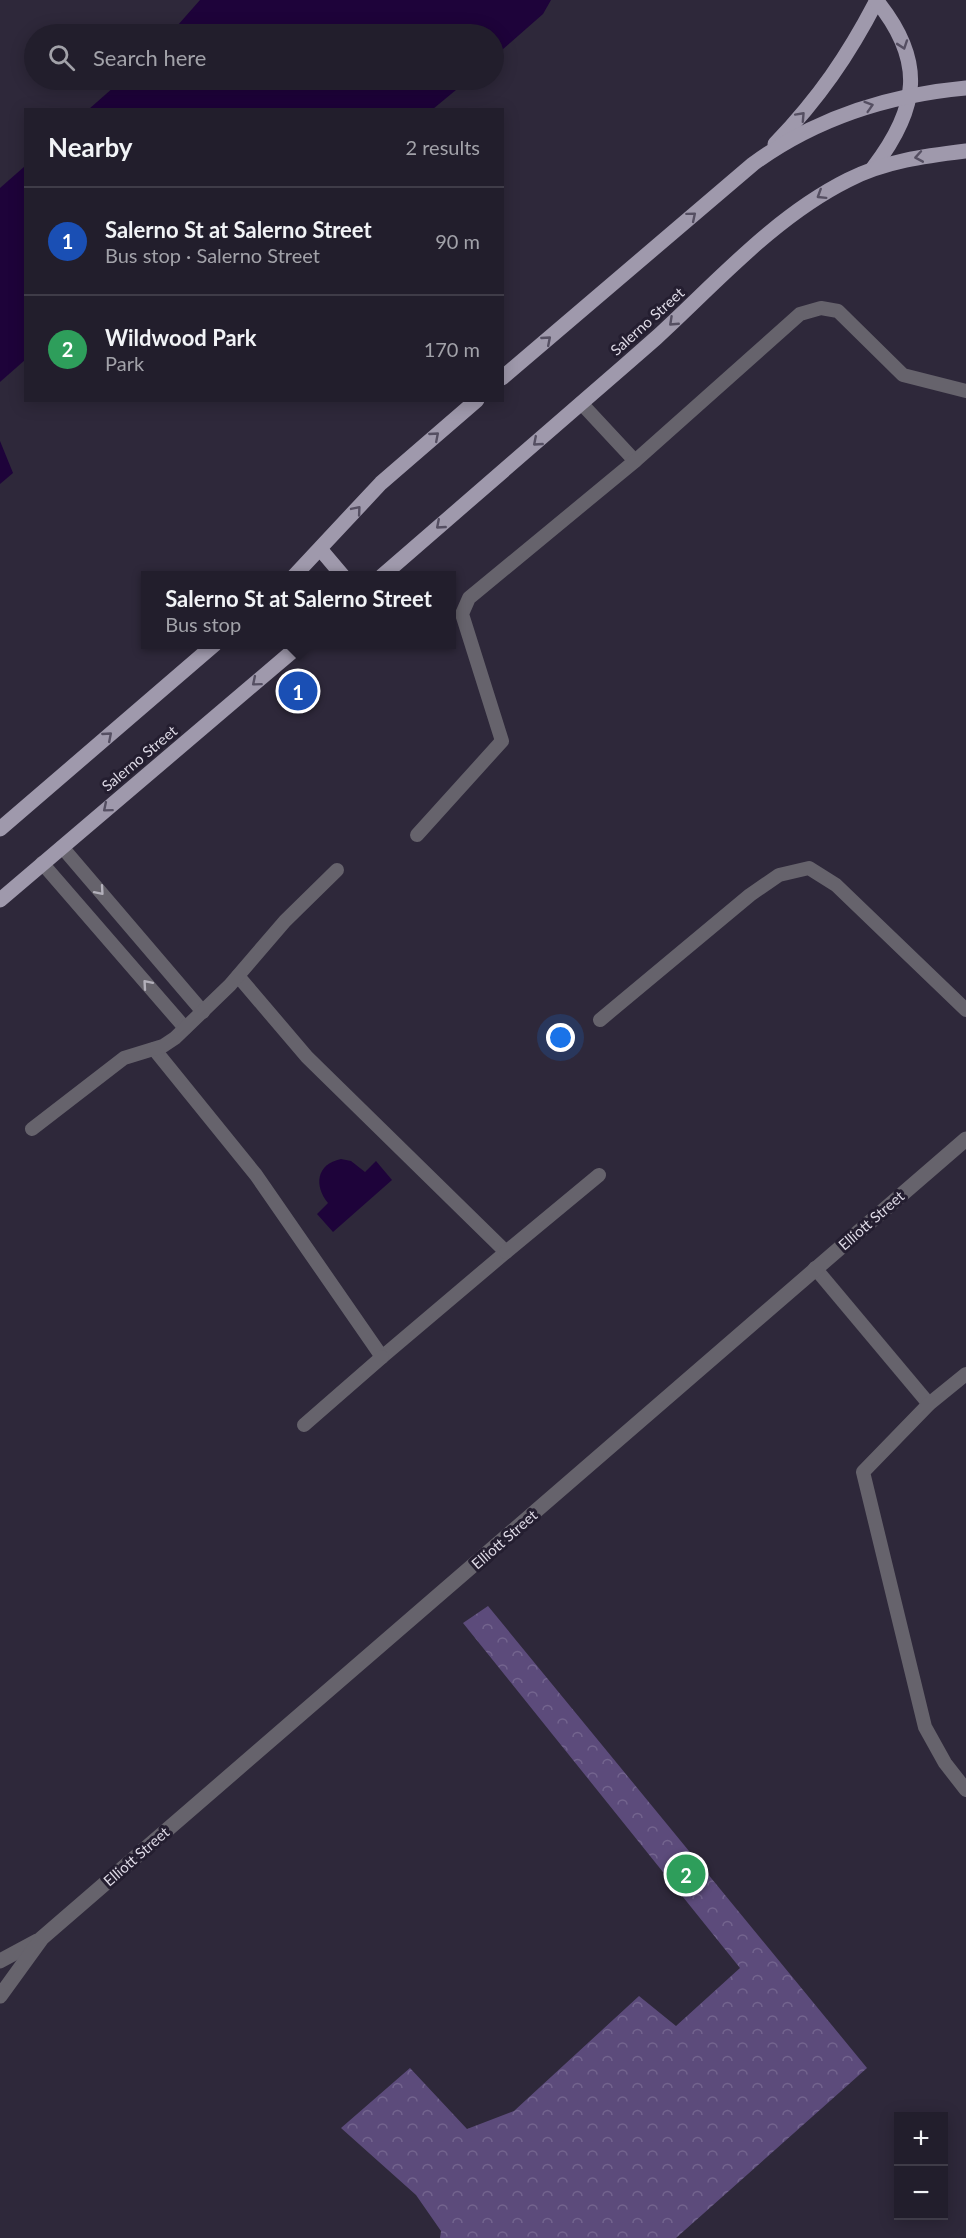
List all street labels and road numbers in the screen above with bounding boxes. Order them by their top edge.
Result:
street label: Salerno Street [607,283,688,359]
street label: Salerno Street [98,721,181,795]
street label: Elliott Street [834,1186,908,1253]
street label: Elliott Street [467,1505,541,1572]
street label: Elliott Street [99,1822,173,1889]

